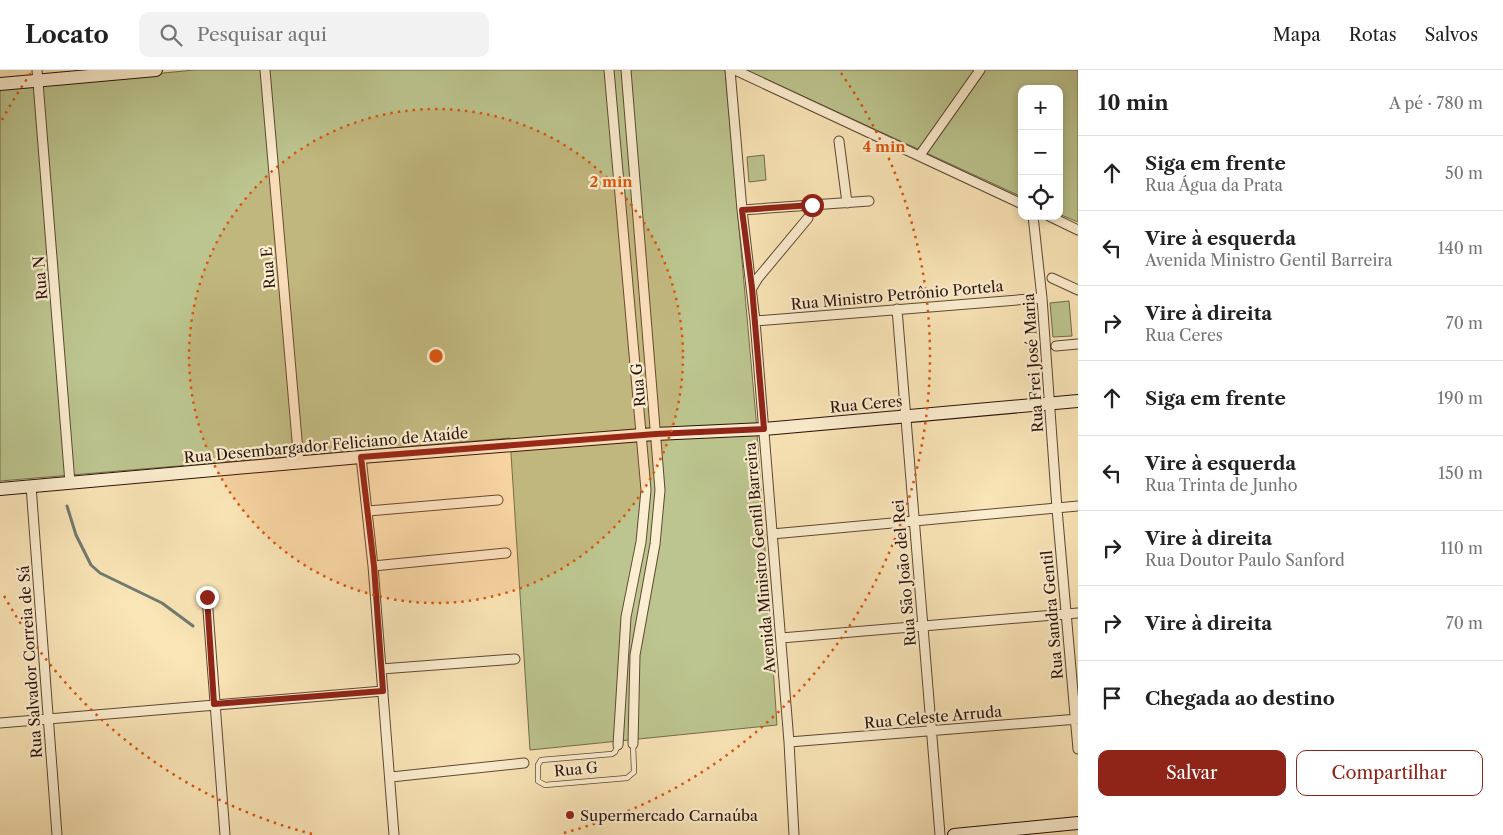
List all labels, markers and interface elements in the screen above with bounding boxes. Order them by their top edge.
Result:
search box [139,12,489,57]
text: Locato [25,20,109,49]
icon: search [157,21,185,49]
text: Pesquisar aqui [197,23,327,46]
text: Mapa [1273,24,1321,46]
text: Rotas [1349,24,1397,46]
text: Salvos [1425,24,1478,46]
map controls [1018,85,1063,220]
button: + [1018,85,1063,130]
text: 10 min [1098,90,1169,115]
text: A pé · 780 m [1389,93,1483,113]
button: − [1018,130,1063,175]
text: 4 min [862,137,906,156]
text: Siga em frente [1145,152,1286,175]
icon: ahead [1098,159,1126,187]
text: 50 m [1445,163,1483,183]
text: 2 min [589,172,633,191]
button: locate [1018,175,1063,220]
text: Rua Água da Prata [1145,175,1283,195]
route start [801,194,824,217]
text: Vire à esquerda [1145,227,1296,250]
icon: left [1098,234,1126,262]
text: 140 m [1438,238,1483,258]
street label: Rua E [257,246,279,290]
text: Avenida Ministro Gentil Barreira [1145,250,1392,270]
street label: Rua N [29,255,51,301]
street label: Rua Ministro Petrônio Portela [790,276,1004,314]
street label: Rua Frei José Maria [1019,293,1047,433]
text: Vire à direita [1145,302,1272,325]
icon: right [1098,309,1126,337]
text: 70 m [1446,313,1483,333]
text: Rua Ceres [1145,325,1223,345]
centre of rings [427,347,445,365]
street label: Rua G [627,362,649,408]
icon: ahead [1098,384,1126,412]
text: Siga em frente [1145,387,1286,410]
text: 190 m [1438,388,1483,408]
street label: Rua Ceres [829,391,903,417]
street label: Rua Desembargador Feliciano de Ataíde [183,423,469,467]
street label: Avenida Ministro Gentil Barreira [740,442,780,675]
text: Vire à esquerda [1145,452,1296,475]
icon: left [1098,459,1126,487]
text: 150 m [1438,463,1483,483]
text: Rua Trinta de Junho [1145,475,1298,495]
street label: Rua São João del Rei [888,498,920,647]
text: Vire à direita [1145,527,1272,550]
icon: right [1098,534,1126,562]
text: 110 m [1440,538,1483,558]
street label: Rua Sandra Gentil [1037,549,1067,680]
text: Rua Doutor Paulo Sanford [1145,550,1345,570]
street label: Rua Salvador Correia de Sá [14,565,46,759]
route end [196,586,219,609]
icon: right [1098,609,1126,637]
text: Vire à direita [1145,612,1272,635]
text: 70 m [1446,613,1483,633]
icon: arrive [1098,684,1126,712]
text: Chegada ao destino [1145,687,1335,710]
street label: Rua Celeste Arruda [863,702,1003,732]
button: Salvar [1098,750,1286,796]
button: Compartilhar [1296,750,1483,796]
street label: Rua G [553,758,599,780]
place label: Supermercado Carnaúba [580,806,758,825]
marker: Supermercado Carnaúba [564,809,576,821]

